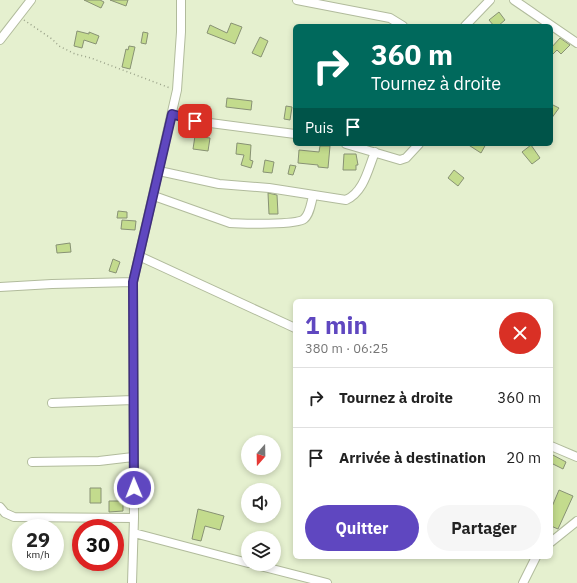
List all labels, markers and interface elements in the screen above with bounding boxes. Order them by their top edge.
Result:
text: 360 m [371,36,453,73]
icon: right [305,40,357,92]
text: Tournez à droite [371,72,501,95]
pin [178,104,212,138]
icon: arrive [184,110,206,132]
icon: arrive [342,116,364,138]
text: Puis [305,118,334,137]
text: 1 min [305,309,368,341]
button: close [499,312,541,354]
text: 380 m · 06:25 [305,340,388,357]
icon: right [305,387,327,409]
text: Tournez à droite [339,388,453,407]
text: 360 m [497,388,541,407]
north arrow [241,435,281,475]
map controls [241,435,281,571]
icon: arrive [305,447,327,469]
text: Arrivée à destination [339,448,486,467]
text: 20 m [506,448,541,467]
position arrow [113,467,155,509]
button: sound [241,483,281,523]
button: Quitter [305,505,419,551]
button: Partager [427,505,541,551]
speed limit sign: 30 [72,519,124,571]
text: 29 [26,526,50,553]
button: layers [241,531,281,571]
text: km/h [26,548,50,561]

